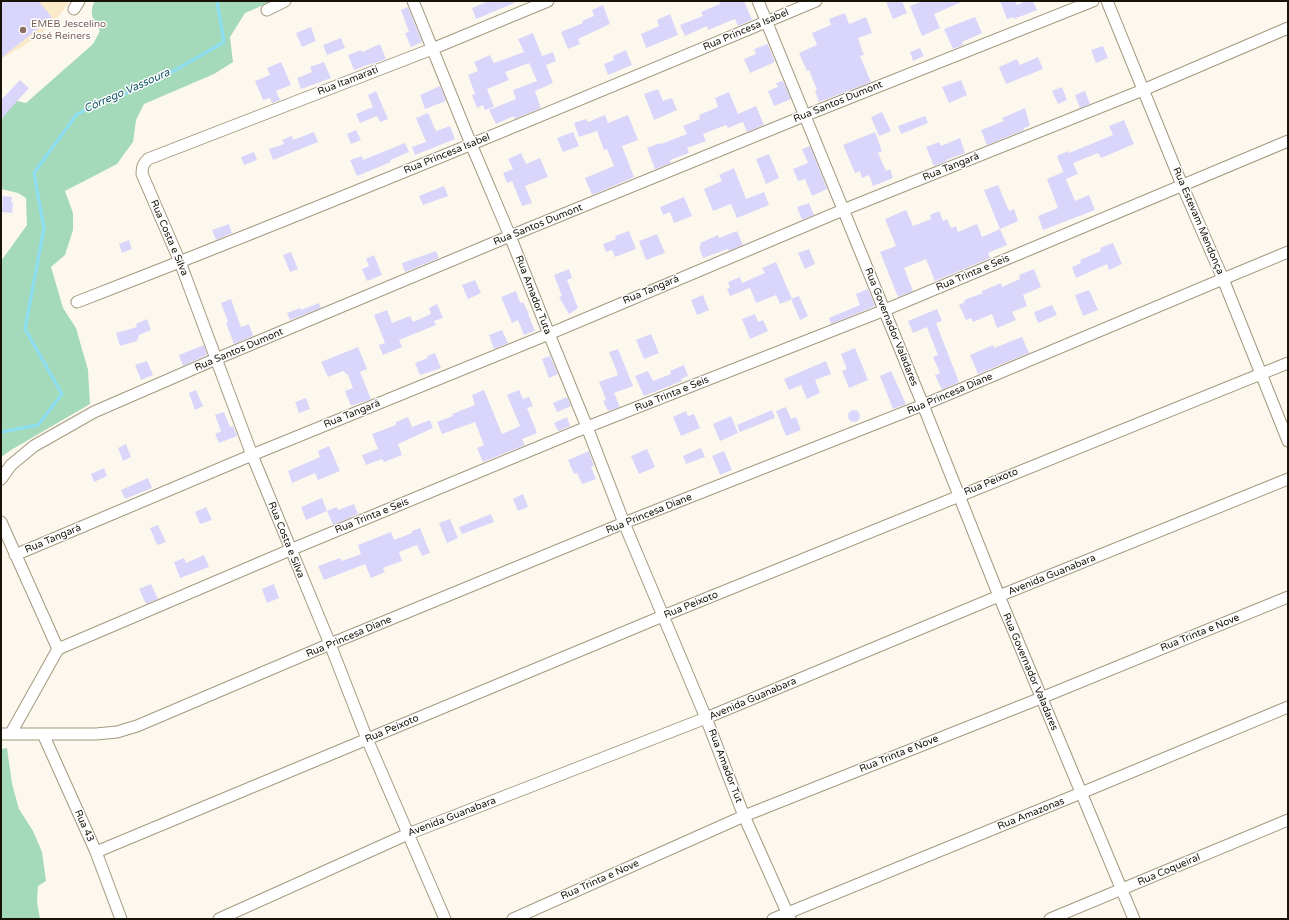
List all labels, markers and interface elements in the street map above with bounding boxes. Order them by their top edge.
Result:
street label: Rua Princesa Isabel [701,6,791,54]
place label: EMEB Jescelino José Reiners [31,18,106,42]
marker: EMEB Jescelino José Reiners [18,25,28,35]
street label: Rua Itamarati [316,64,380,98]
water label: Córrego Vassoura [82,66,172,116]
street label: Rua Santos Dumont [792,79,884,125]
street label: Rua Princesa Isabel [402,131,492,177]
street label: Rua Tangará [921,150,981,184]
street label: Rua Estevam Mendonça [1170,166,1226,276]
street label: Rua Costa e Silva [148,198,190,278]
street label: Rua Santos Dumont [492,202,584,248]
street label: Rua Trinta e Seis [934,252,1012,294]
street label: Rua Amador Tuta [512,254,554,336]
street label: Rua Governador Valadares [862,266,920,388]
street label: Rua Tangará [621,273,681,307]
street label: Rua Santos Dumont [193,326,285,374]
street label: Rua Princesa Diane [905,371,995,417]
street label: Rua Trinta e Seis [633,374,711,414]
street label: Rua Tangará [322,397,382,431]
street label: Rua Peixoto [962,466,1020,498]
street label: Rua Princesa Diane [604,491,694,537]
street label: Rua Trinta e Seis [333,496,411,536]
street label: Rua Costa e Silva [265,500,307,580]
street label: Rua Tangará [23,522,83,556]
street label: Avenida Guanabara [1006,552,1098,598]
street label: Rua Peixoto [662,589,720,621]
street label: Rua Governador Valadares [1000,611,1060,733]
street label: Rua Trinta e Nove [1159,612,1241,654]
street label: Rua Princesa Diane [304,614,394,660]
street label: Avenida Guanabara [708,675,798,723]
street label: Rua Peixoto [363,712,421,746]
street label: Rua Amador Tut [705,728,745,804]
street label: Rua Trinta e Nove [858,733,940,775]
street label: Avenida Guanabara [406,795,498,839]
street label: Rua Amazonas [996,795,1066,833]
street label: Rua 43 [72,808,96,844]
street label: Rua Coqueiral [1136,851,1202,889]
street label: Rua Trinta e Nove [559,857,641,903]

